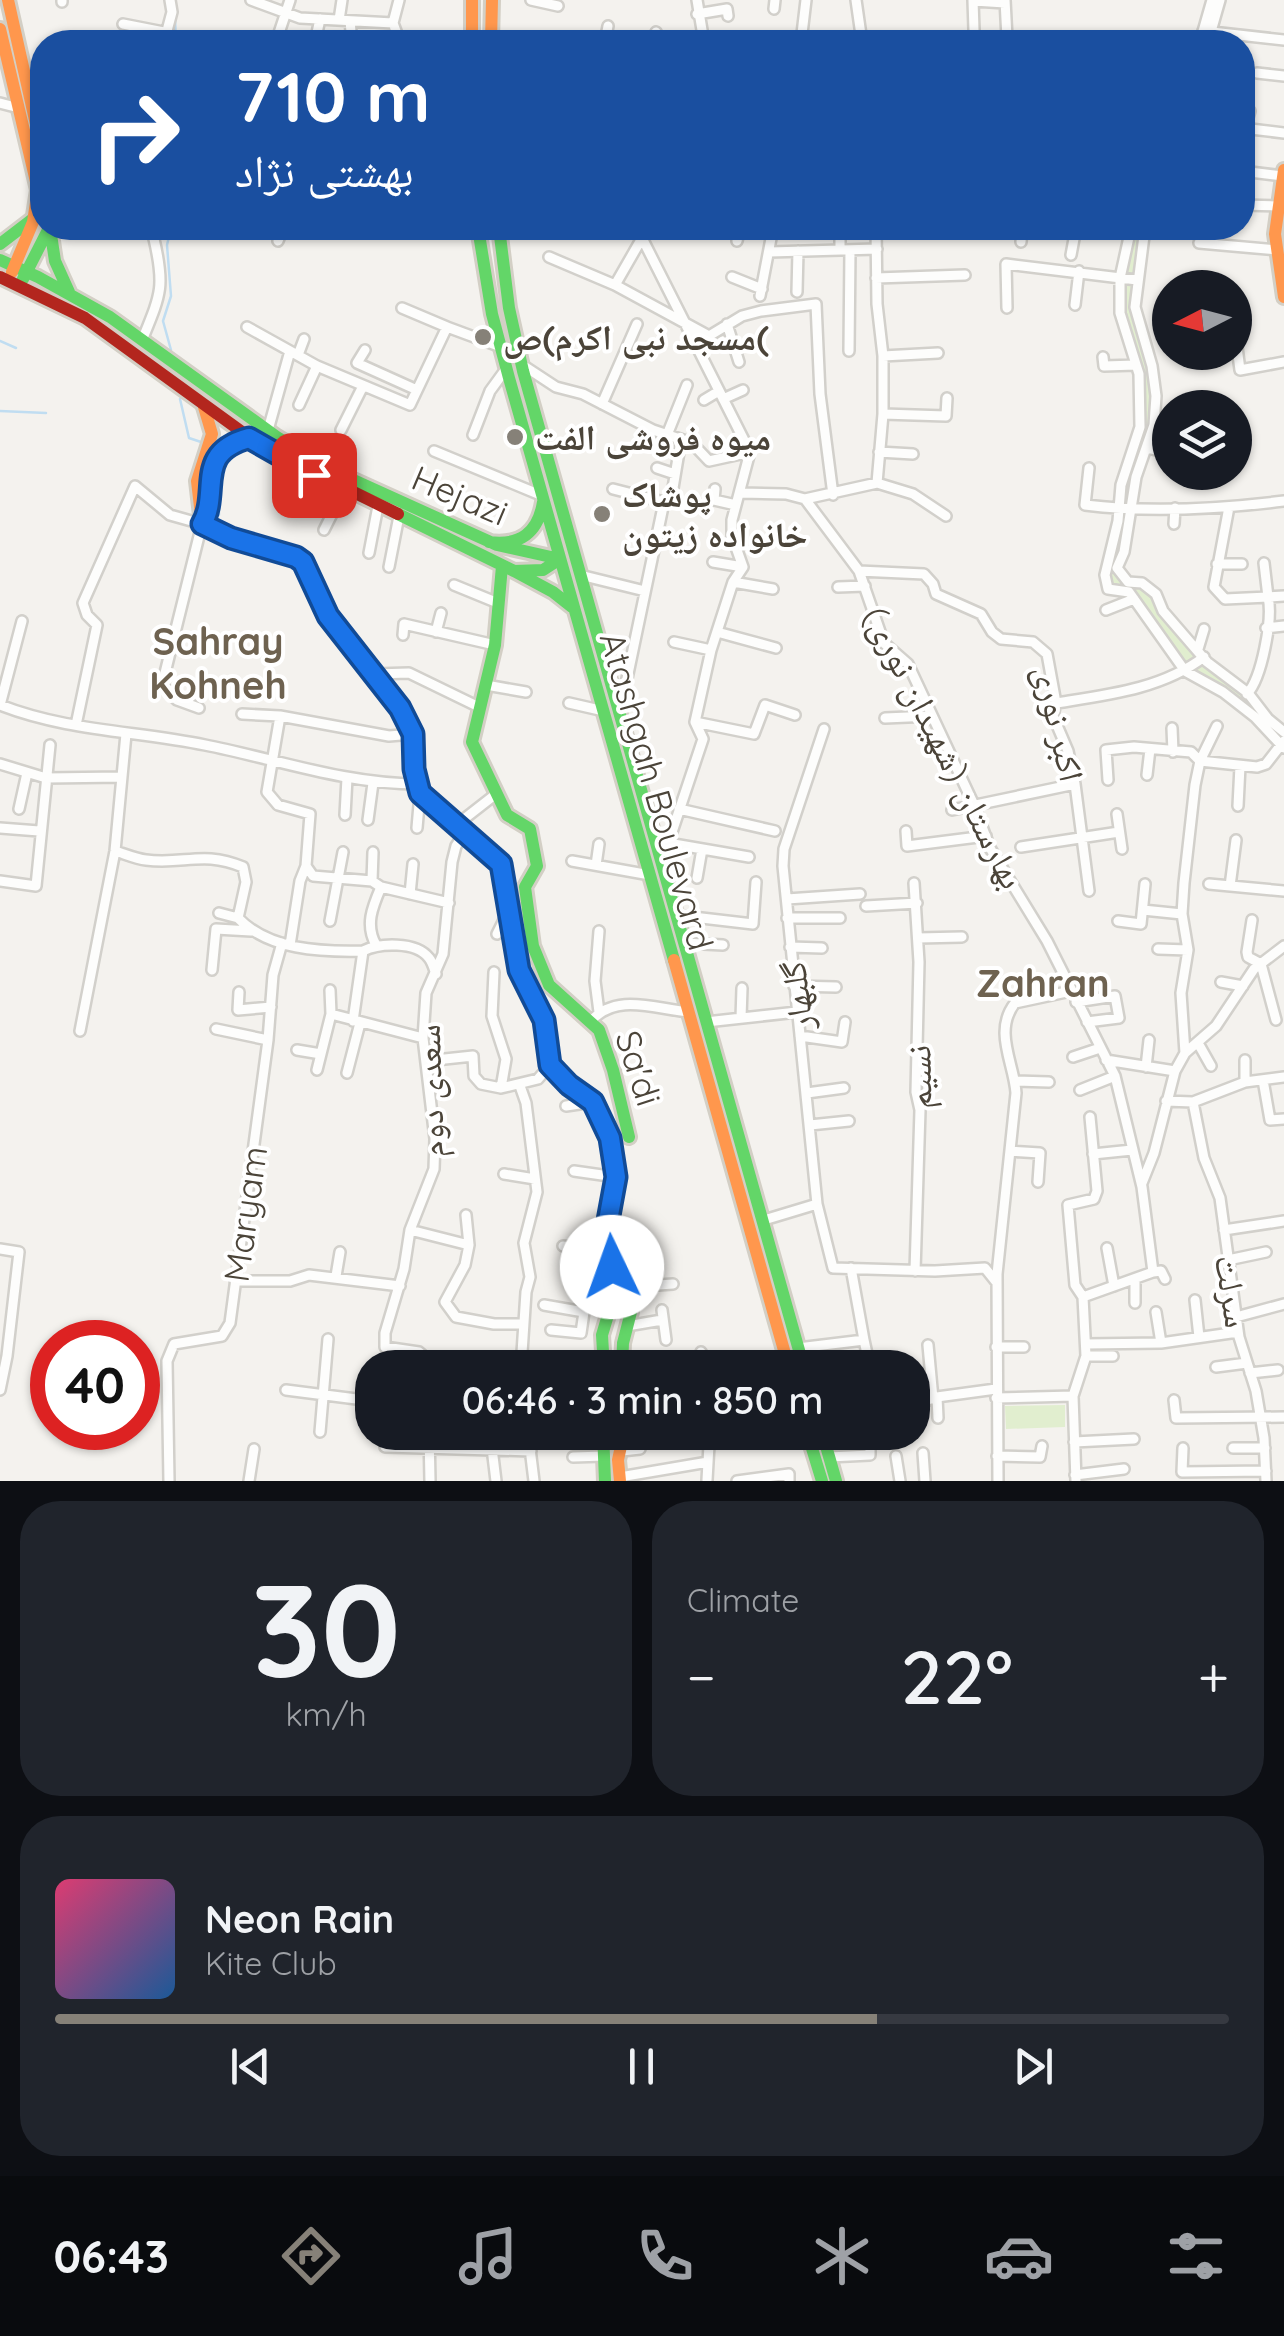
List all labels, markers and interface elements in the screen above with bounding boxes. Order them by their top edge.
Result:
text: 710 m [235,52,431,140]
icon: right [70,70,200,200]
text: بهشتی نژاد [235,142,414,198]
north arrow [1152,270,1252,370]
map controls [1152,270,1252,490]
place label: مسجد نبی اکرم)ص( [503,315,769,362]
marker: مسجد نبی اکرم)ص( [472,326,494,348]
button: layers [1152,390,1252,490]
place label: میوه فروشی الفت [535,415,771,460]
marker: میوه فروشی الفت [504,426,526,448]
pin [272,433,357,518]
icon: arrive [287,448,342,503]
street label: Hejazi [405,455,515,535]
place label: پوشاک خانواده زیتون [622,472,807,556]
marker: پوشاک خانواده زیتون [591,503,613,525]
street label: بهارستان (شهیدان نوری) [855,598,1035,896]
district label: Sahray Kohneh [149,617,287,709]
street label: Atashgah Boulevard [591,627,723,955]
street label: اکبر نوری [1025,661,1095,785]
street label: گلبهار [770,959,822,1034]
district label: Zahran [976,959,1110,1007]
street label: سعدی دوم [405,1024,455,1158]
street label: Sa'di [606,1025,672,1111]
street label: نسیم [895,1045,943,1109]
street label: Maryam [214,1143,276,1285]
position arrow [560,1215,664,1319]
street label: سرلت [1206,1251,1260,1331]
speed limit sign: 40 [30,1320,160,1450]
text: 06:46 · 3 min · 850 m [462,1376,823,1424]
text: 30 [251,1547,401,1710]
text: Climate [687,1580,799,1620]
text: 22° [901,1629,1013,1723]
text: − [687,1642,716,1711]
text: + [1198,1642,1229,1711]
text: km/h [285,1694,367,1734]
text: Neon Rain [205,1895,394,1943]
text: Kite Club [205,1943,337,1983]
icon: previous [223,2039,278,2094]
icon: pause [614,2039,669,2094]
icon: next [1006,2039,1061,2094]
icon: directions [276,2221,346,2291]
icon: music [453,2221,523,2291]
icon: phone [630,2221,700,2291]
icon: climate [807,2221,877,2291]
icon: car [984,2221,1054,2291]
icon: filters [1161,2221,1231,2291]
text: 06:43 [53,2228,169,2284]

